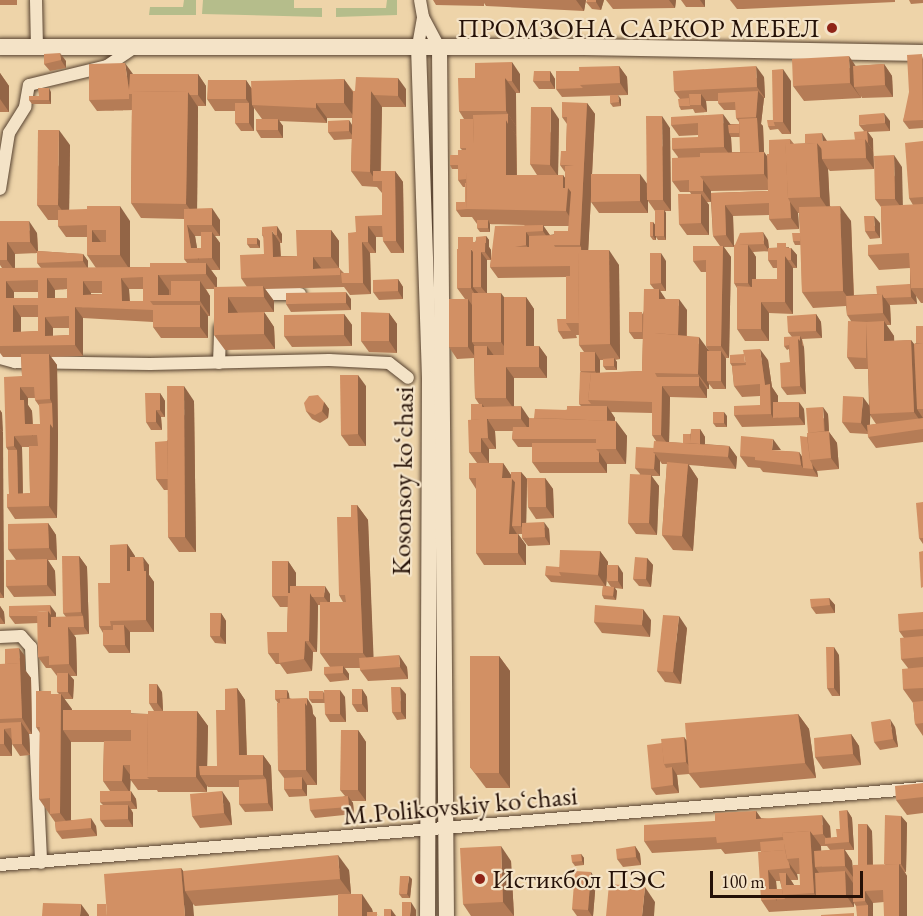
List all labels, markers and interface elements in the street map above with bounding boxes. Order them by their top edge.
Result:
place label: ПРОМЗОНА САРКОР МЕБЕЛ [457,12,820,44]
marker: ПРОМЗОНА САРКОР МЕБЕЛ [825,21,839,35]
street label: Kosonsoy koʻchasi [384,386,420,576]
street label: M.Polikovskiy koʻchasi [341,779,579,831]
scale bar [713,859,866,897]
place label: Истикбол ПЭС [492,863,666,895]
text: 100 m [721,870,765,893]
marker: Истикбол ПЭС [473,872,487,886]

